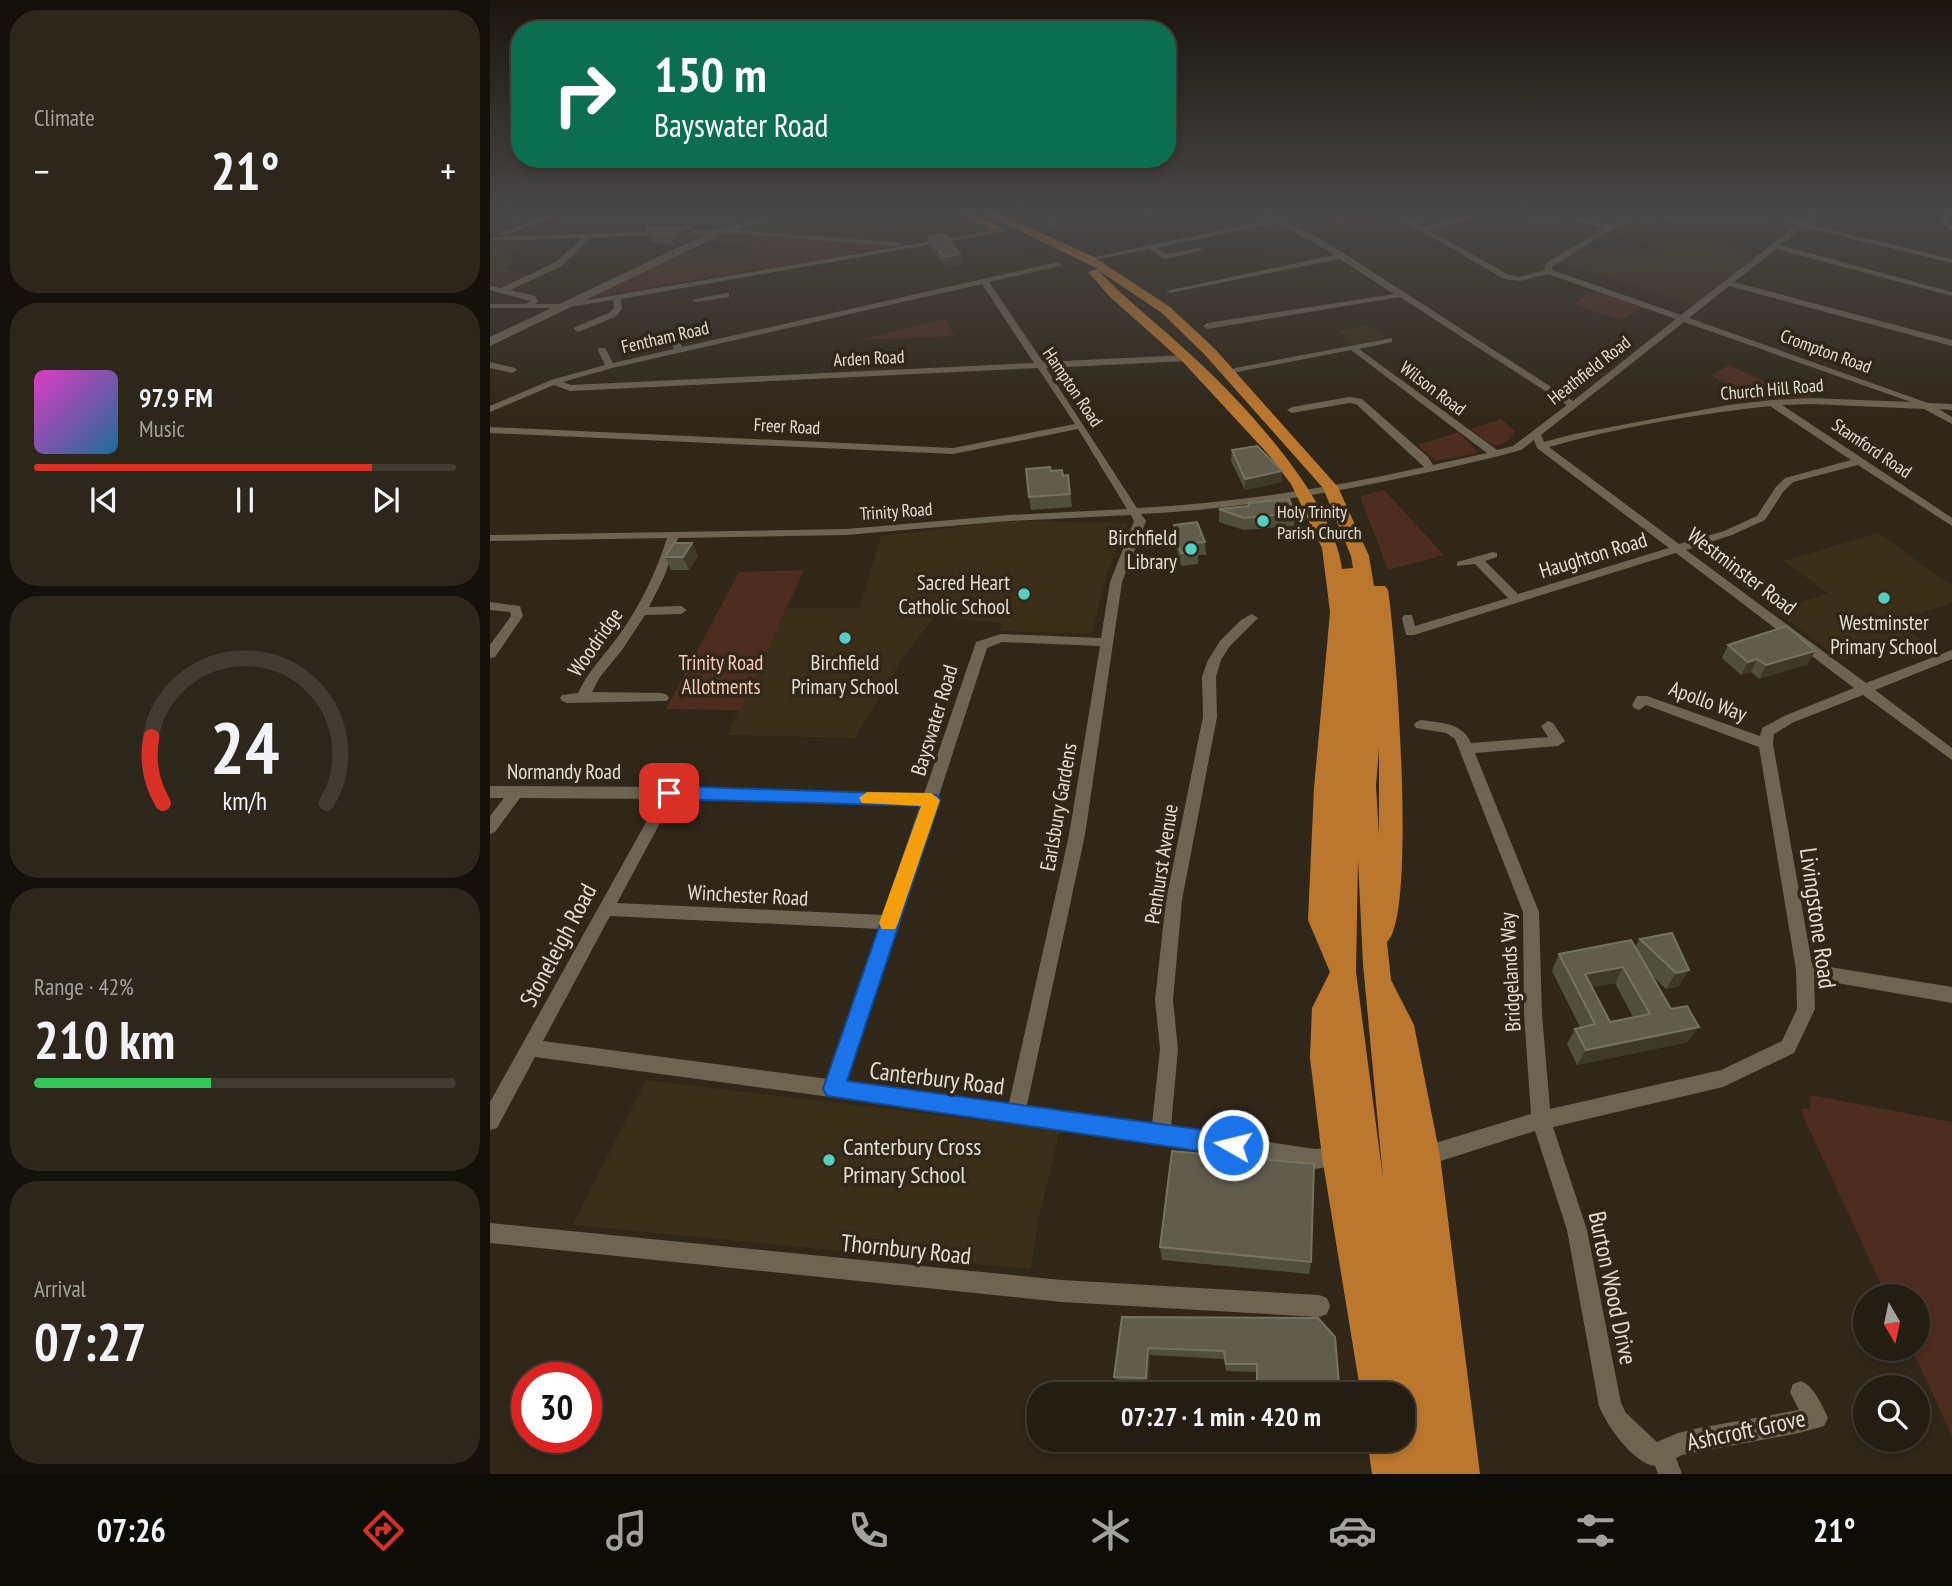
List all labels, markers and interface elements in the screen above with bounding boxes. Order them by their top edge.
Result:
text: 150 m [654,42,767,106]
icon: right [539,49,630,140]
text: Climate [34,103,95,132]
text: Bayswater Road [654,104,828,146]
text: 21° [211,137,279,204]
text: − [34,146,50,195]
text: + [440,146,456,195]
street label: Fentham Road [619,316,711,358]
street label: Crompton Road [1777,324,1875,378]
street label: Heathfield Road [1543,330,1635,410]
street label: Hampton Road [1038,343,1108,431]
street label: Arden Road [833,345,905,371]
street label: Wilson Road [1396,356,1470,420]
street label: Church Hill Road [1719,373,1825,405]
text: 97.9 FM [139,381,213,414]
street label: Freer Road [753,413,821,439]
street label: Stamford Road [1828,413,1916,483]
text: Music [139,414,185,443]
icon: previous [85,481,123,519]
icon: pause [226,481,264,519]
icon: next [367,481,405,519]
street label: Trinity Road [859,497,933,525]
place label: Holy Trinity Parish Church [1277,500,1362,544]
marker: Holy Trinity Parish Church [1255,513,1271,529]
street label: Westminster Road [1682,521,1802,621]
place label: Birchfield Library [1108,524,1177,575]
street label: Haughton Road [1536,526,1650,584]
marker: Birchfield Library [1183,541,1199,557]
place label: Sacred Heart Catholic School [898,569,1010,620]
marker: Sacred Heart Catholic School [1016,586,1032,602]
marker: Westminster Primary School [1876,590,1892,606]
street label: Woodridge [562,602,628,682]
place label: Westminster Primary School [1830,609,1938,660]
marker: Birchfield Primary School [837,630,853,646]
park label: Trinity Road Allotments [679,649,763,700]
place label: Birchfield Primary School [791,649,899,700]
street label: Bayswater Road [904,661,964,779]
street label: Apollo Way [1665,674,1751,728]
text: 24 [210,699,280,793]
street label: Earlsbury Gardens [1033,741,1083,873]
street label: Normandy Road [507,758,621,785]
pin [639,763,699,823]
icon: arrive [650,774,688,812]
text: km/h [223,785,267,817]
street label: Penhurst Avenue [1138,802,1184,926]
street label: Livingstone Road [1793,846,1843,990]
street label: Stoneleigh Road [513,878,603,1012]
street label: Winchester Road [687,878,809,912]
street label: Bridgelands Way [1493,912,1527,1032]
text: Range · 42% [34,972,134,1001]
text: 210 km [34,1006,175,1073]
street label: Canterbury Road [868,1054,1006,1102]
position arrow [1196,1108,1270,1182]
place label: Canterbury Cross Primary School [843,1131,981,1190]
marker: Canterbury Cross Primary School [821,1152,837,1168]
street label: Burton Wood Drive [1582,1208,1644,1368]
street label: Thornbury Road [839,1227,973,1271]
text: Arrival [34,1274,86,1303]
north arrow [1853,1284,1930,1362]
map controls [1853,1284,1930,1452]
text: 07:27 [34,1308,146,1375]
speed limit sign: 30 [511,1362,602,1453]
button: search [1853,1375,1930,1452]
text: 07:27 · 1 min · 420 m [1121,1400,1321,1433]
street label: Ashcroft Grove [1684,1402,1808,1458]
icon: directions [359,1506,408,1555]
icon: music [602,1506,651,1555]
icon: phone [844,1506,893,1555]
icon: climate [1086,1506,1135,1555]
icon: car [1328,1506,1377,1555]
icon: filters [1571,1506,1620,1555]
text: 07:26 [97,1509,166,1551]
text: 21° [1813,1509,1855,1551]

